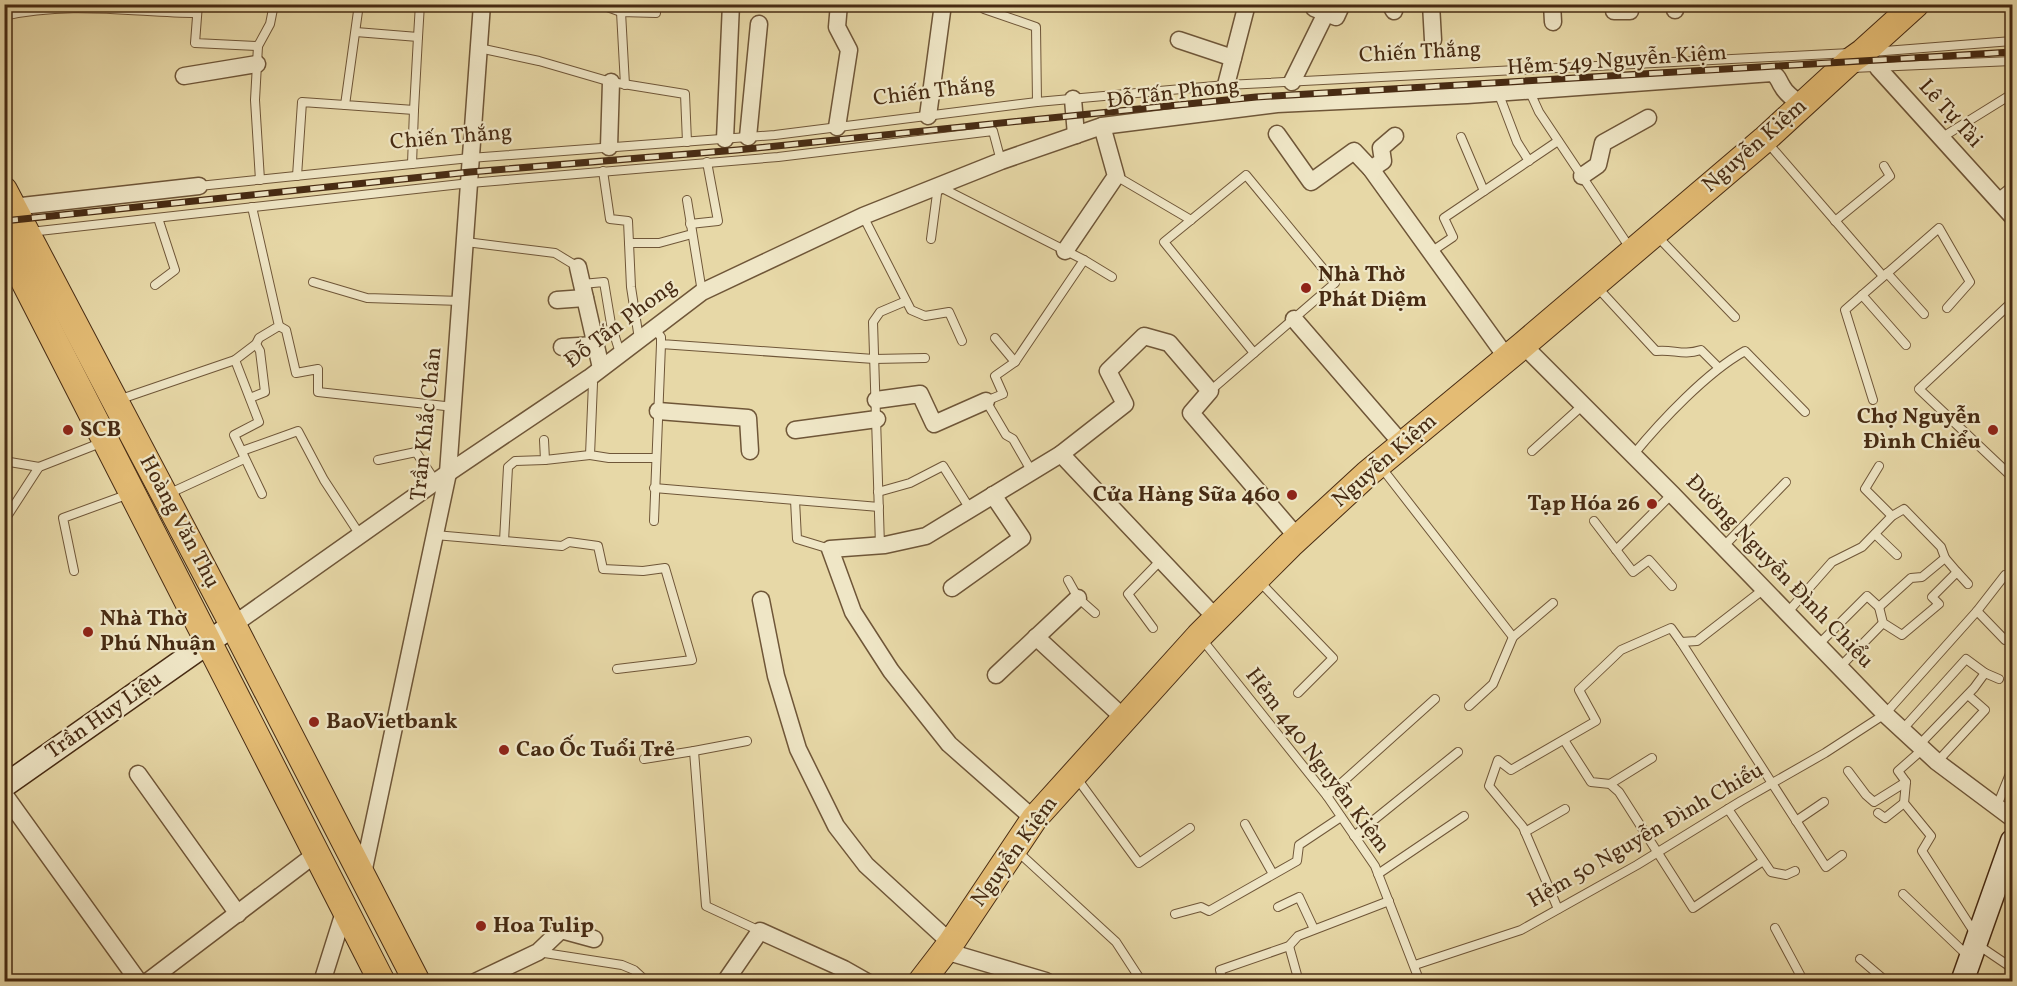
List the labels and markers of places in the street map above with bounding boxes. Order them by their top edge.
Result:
place label: Nhà Thờ Phát Diệm [1318,260,1427,316]
marker: Nhà Thờ Phát Diệm [1299,281,1313,295]
place label: Chợ Nguyễn Đình Chiểu [1857,402,1981,458]
place label: SCB [80,415,121,446]
marker: SCB [61,423,75,437]
marker: Chợ Nguyễn Đình Chiểu [1986,423,2000,437]
place label: Cửa Hàng Sữa 460 [1093,480,1280,511]
marker: Cửa Hàng Sữa 460 [1285,488,1299,502]
place label: Tạp Hóa 26 [1527,489,1640,520]
marker: Tạp Hóa 26 [1645,497,1659,511]
place label: Nhà Thờ Phú Nhuận [100,604,216,660]
marker: Nhà Thờ Phú Nhuận [81,625,95,639]
place label: BaoVietbank [326,707,458,738]
marker: BaoVietbank [307,715,321,729]
place label: Cao Ốc Tuổi Trẻ [516,734,675,766]
marker: Cao Ốc Tuổi Trẻ [497,743,511,757]
place label: Hoa Tulip [493,911,594,942]
marker: Hoa Tulip [474,919,488,933]

